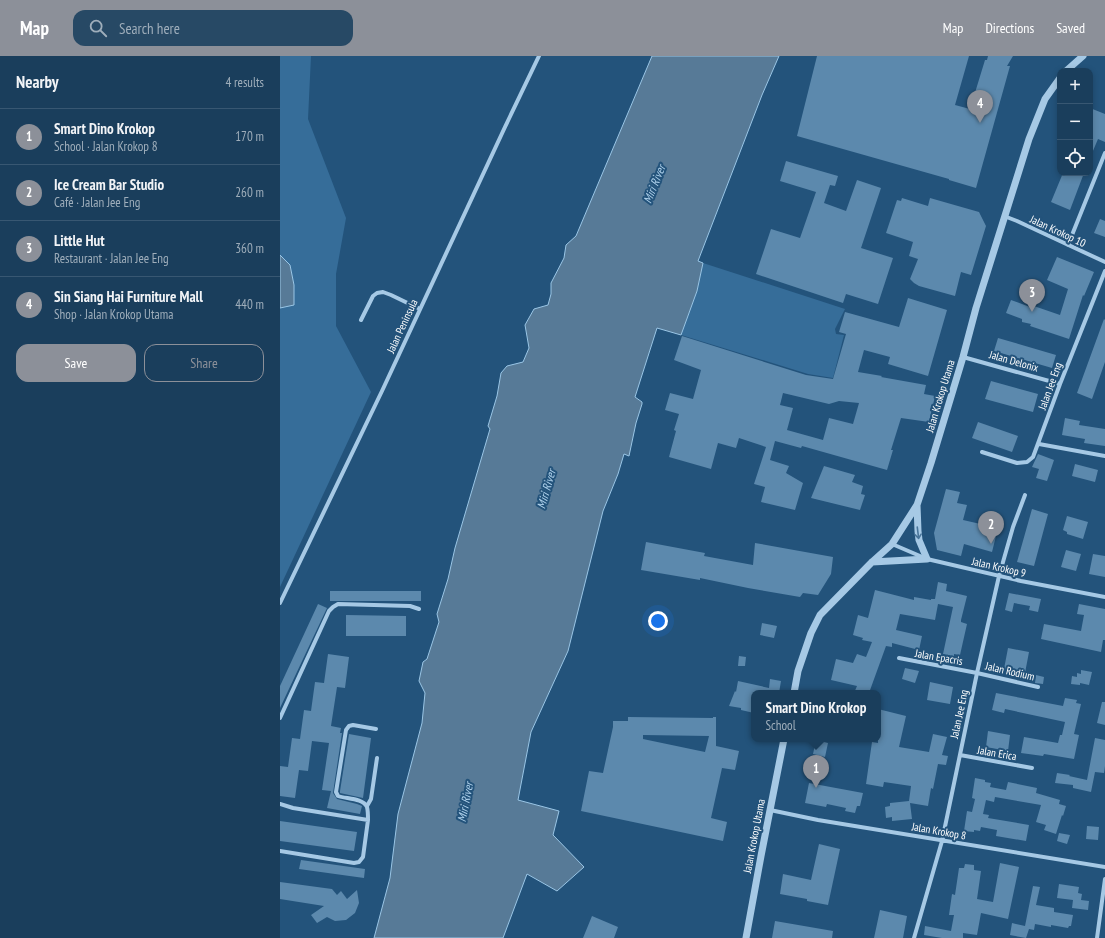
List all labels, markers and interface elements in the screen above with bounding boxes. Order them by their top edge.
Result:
search box [73,10,353,46]
text: Map [20,16,49,40]
icon: search [87,17,109,39]
text: Search here [119,19,180,38]
text: Map [943,19,963,37]
text: Directions [985,19,1034,37]
text: Saved [1056,19,1085,37]
map controls [1057,68,1093,176]
button: + [1057,68,1093,104]
text: Nearby [16,71,59,93]
text: 4 results [225,74,264,91]
pin: 4 [967,90,993,123]
button: − [1057,104,1093,140]
text: Smart Dino Krokop [54,119,155,138]
text: 1 [26,128,32,145]
text: 170 m [235,128,264,145]
text: School · Jalan Krokop 8 [54,138,158,155]
button: locate [1057,140,1093,176]
water label: Miri River [640,161,669,205]
text: Ice Cream Bar Studio [54,175,164,194]
text: 2 [26,184,32,201]
text: 260 m [235,184,264,201]
text: Café · Jalan Jee Eng [54,194,140,211]
street label: Jalan Krokop 10 [1027,212,1088,250]
text: Little Hut [54,231,105,250]
text: 3 [26,240,32,257]
text: 360 m [235,240,264,257]
text: Restaurant · Jalan Jee Eng [54,250,169,267]
pin: 3 [1019,279,1045,312]
text: Sin Siang Hai Furniture Mall [54,287,203,306]
text: 4 [26,296,32,313]
text: 440 m [235,296,264,313]
street label: Jalan Peninsula [383,297,421,356]
text: Shop · Jalan Krokop Utama [54,306,173,323]
button: Save [16,344,136,382]
button: Share [144,344,264,382]
street label: Jalan Delonix [987,347,1041,375]
street label: Jalan Krokop Utama [922,358,958,435]
street label: Jalan Jee Eng [1035,360,1065,413]
water label: Miri River [533,466,559,510]
pin: 2 [978,511,1004,544]
one-way arrow [915,526,922,539]
street label: Jalan Krokop 9 [970,554,1027,580]
your location [648,611,668,631]
street label: Jalan Epacris [913,646,964,668]
street label: Jalan Rodium [983,658,1036,683]
street label: Jalan Jee Eng [947,688,971,741]
popup [751,690,881,742]
text: Smart Dino Krokop [766,698,866,717]
text: School [766,717,796,734]
street label: Jalan Erica [975,742,1018,763]
pin: 1 [803,755,829,788]
water label: Miri River [454,779,476,823]
street label: Jalan Krokop Utama [740,798,768,875]
street label: Jalan Krokop 8 [910,819,967,843]

